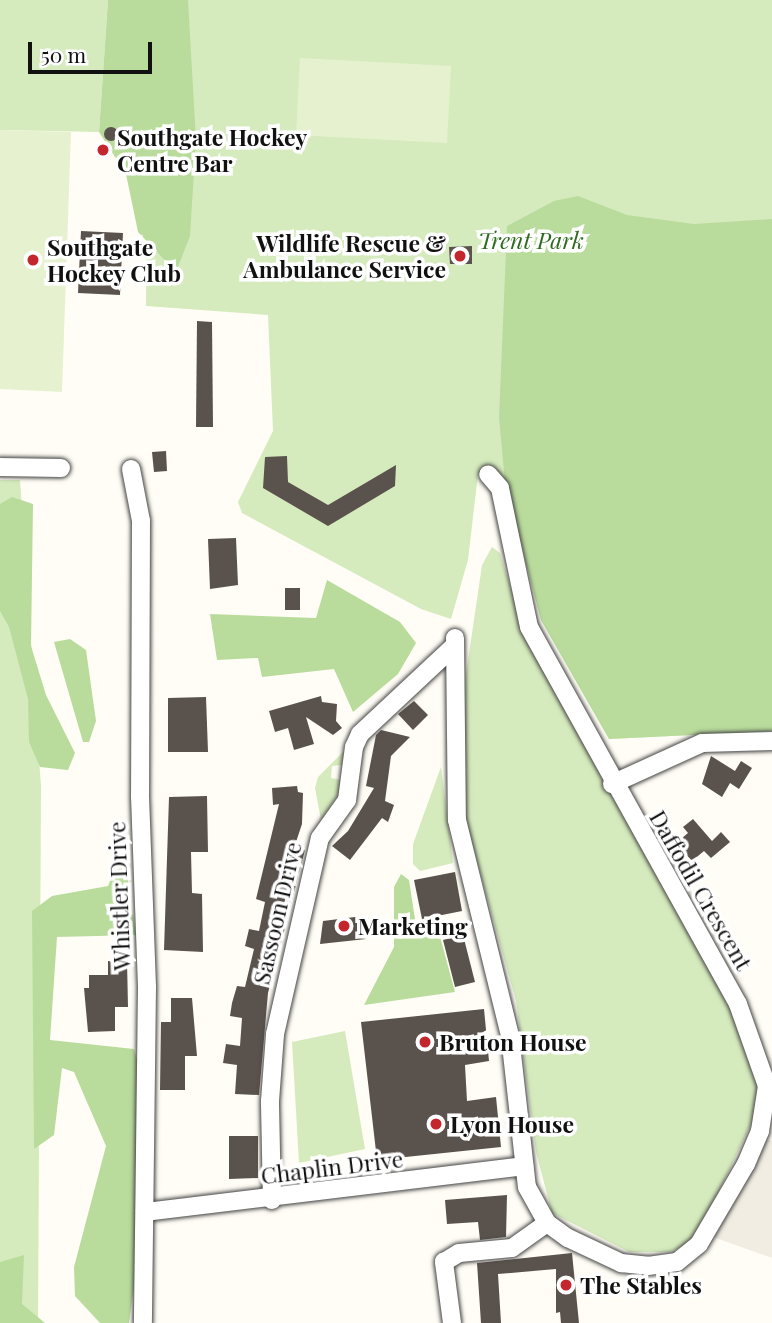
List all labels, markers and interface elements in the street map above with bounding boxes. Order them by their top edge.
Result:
scale bar [32,28,156,72]
text: 50 m [41,40,86,68]
place label: Southgate Hockey Centre Bar [117,123,307,177]
marker: Southgate Hockey Centre Bar [95,142,111,158]
park label: Trent Park [478,226,584,254]
place label: Wildlife Rescue & Ambulance Service [243,229,446,283]
place label: Southgate Hockey Club [47,233,182,287]
marker: Wildlife Rescue & Ambulance Service [452,248,468,264]
marker: Southgate Hockey Club [25,252,41,268]
street label: Daffodil Crescent [644,805,758,975]
street label: Whistler Drive [103,821,135,971]
street label: Sassoon Drive [247,839,307,987]
place label: Marketing [358,912,468,940]
marker: Marketing [336,918,352,934]
place label: Bruton House [439,1028,587,1056]
marker: Bruton House [417,1034,433,1050]
place label: Lyon House [450,1110,574,1138]
marker: Lyon House [428,1116,444,1132]
street label: Chaplin Drive [259,1145,405,1189]
place label: The Stables [580,1271,702,1299]
marker: The Stables [558,1277,574,1293]

